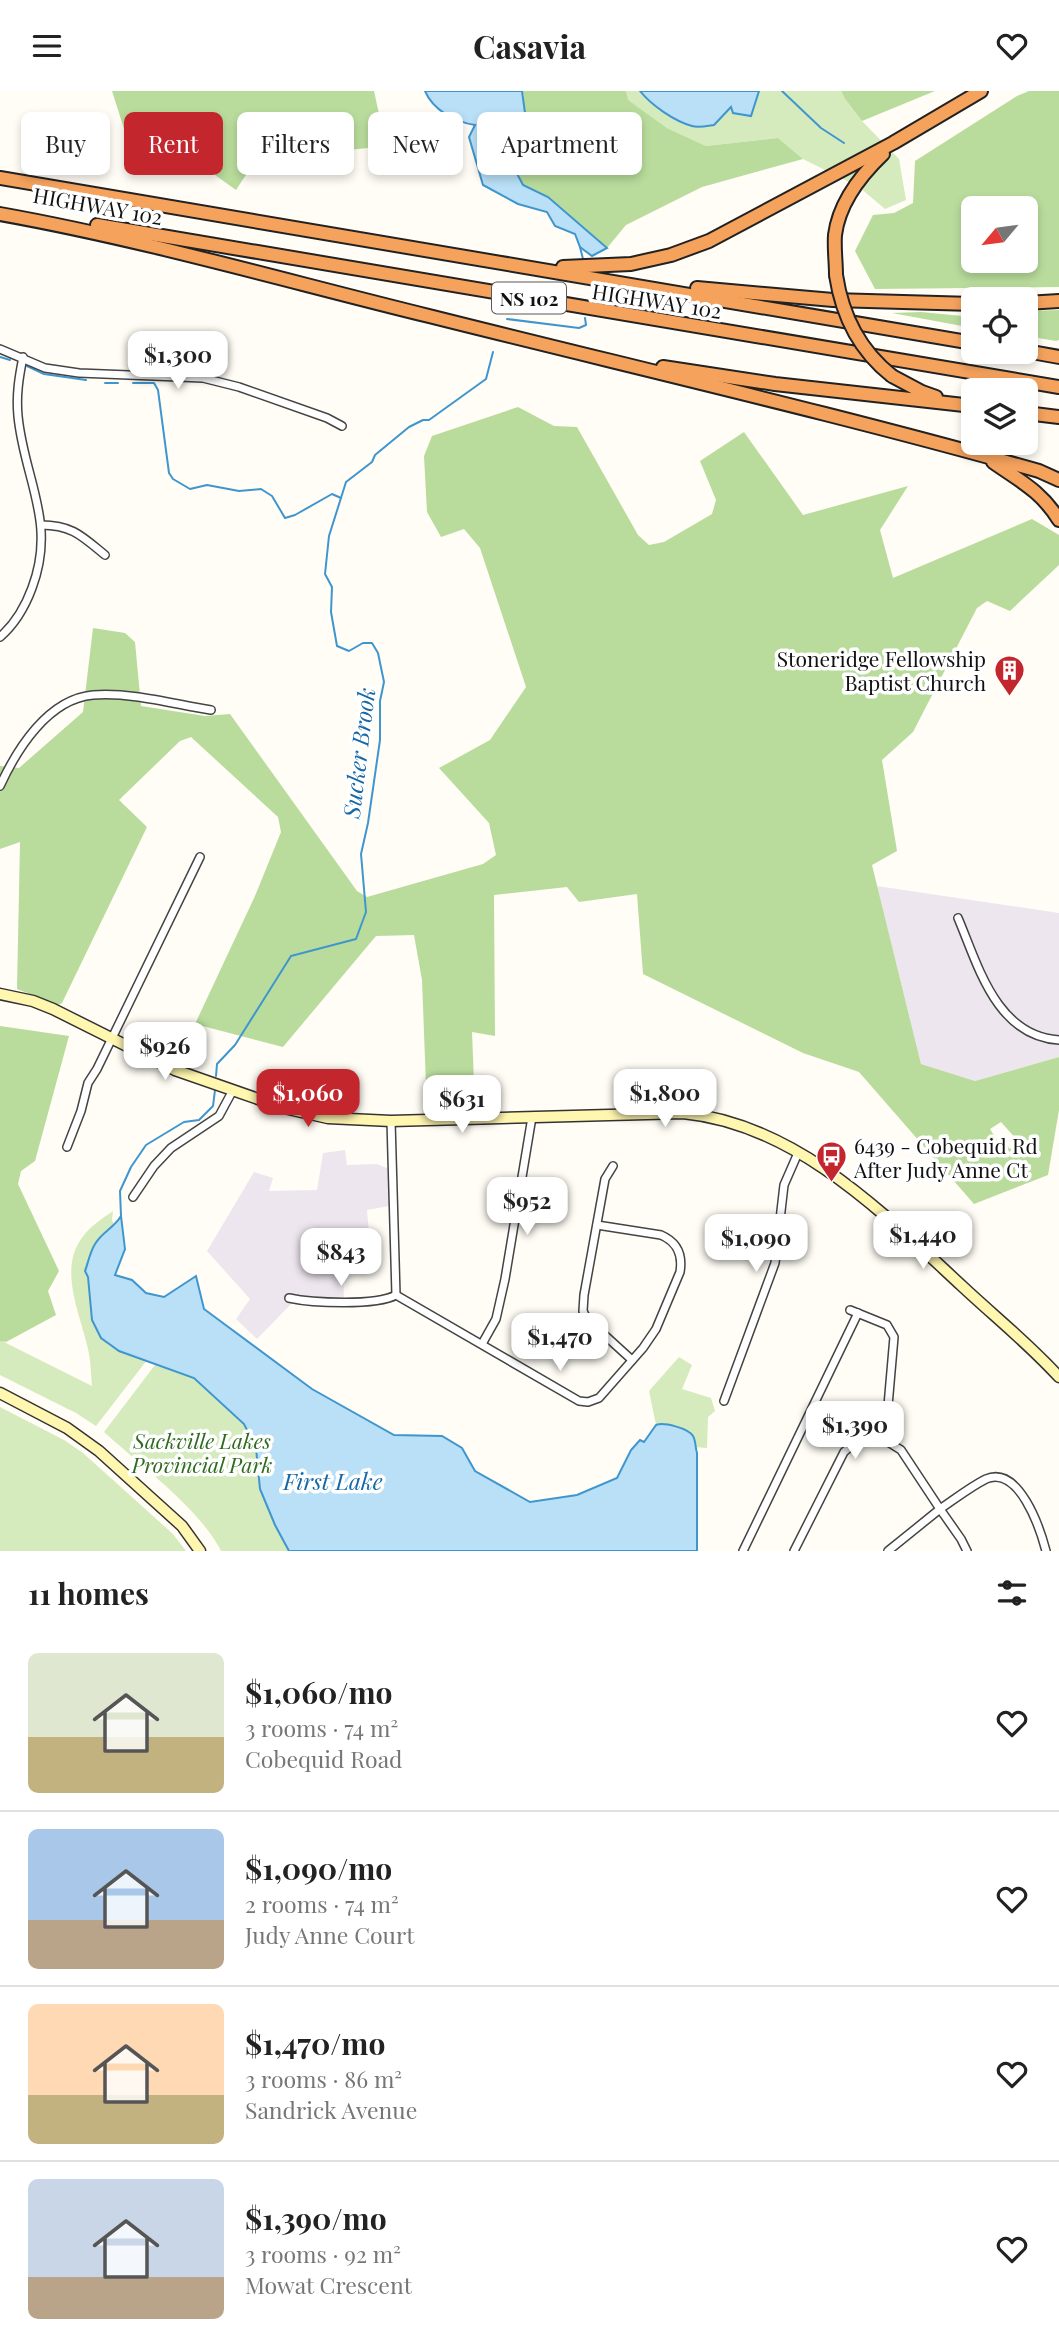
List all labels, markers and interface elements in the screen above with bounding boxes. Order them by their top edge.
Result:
text: Casavia [473,24,586,67]
icon: menu [28,27,66,65]
icon: heart [993,27,1031,65]
chip: Buy [21,112,110,175]
chip: Rent [124,112,223,175]
chip: Filters [237,112,354,175]
chip: New [368,112,463,175]
chip: Apartment [477,112,642,175]
street label: HIGHWAY 102 [31,180,165,230]
north arrow [961,196,1038,273]
map controls [961,196,1038,455]
street label: HIGHWAY 102 [590,276,724,324]
road number: NS 102 [492,283,566,314]
button: locate [961,287,1038,364]
pin: $1,300 [121,331,235,391]
text: $1,300 [144,338,212,369]
button: layers [961,378,1038,455]
place label: Stoneridge Fellowship Baptist Church [777,644,987,696]
building icon: Stoneridge Fellowship Baptist Church [992,653,1026,697]
water label: Sucker Brook [334,686,381,821]
pin: $926 [124,1023,206,1082]
text: $926 [140,1029,190,1060]
pin: $1,060 [251,1069,365,1129]
pin: $1,800 [608,1069,722,1129]
pin: $631 [421,1075,503,1135]
text: $1,060 [273,1076,343,1107]
text: $1,800 [630,1076,700,1107]
text: $631 [439,1082,485,1113]
place label: 6439 - Cobequid Rd After Judy Anne Ct [853,1131,1038,1183]
bus stop icon: 6439 - Cobequid Rd After Judy Anne Ct [814,1140,848,1184]
pin: $952 [486,1177,568,1237]
text: $952 [503,1184,551,1215]
pin: $1,440 [866,1211,980,1271]
pin: $1,090 [699,1215,813,1274]
text: $1,440 [889,1218,957,1249]
text: $1,090 [721,1221,791,1252]
pin: $843 [300,1229,382,1288]
text: $843 [316,1235,366,1266]
pin: $1,470 [503,1313,617,1373]
text: $1,470 [527,1320,593,1351]
pin: $1,390 [798,1401,912,1461]
text: $1,390 [822,1408,888,1439]
park label: Sackville Lakes Provincial Park [131,1426,272,1478]
water label: First Lake [282,1465,383,1496]
text: 11 homes [28,1573,149,1613]
icon: filters [993,1574,1031,1612]
text: $1,060/mo [245,1672,393,1712]
icon: home [84,1681,168,1765]
icon: heart [993,1704,1031,1742]
text: 3 rooms · 74 m² [245,1712,398,1743]
text: Cobequid Road [245,1743,402,1774]
text: $1,090/mo [245,1848,392,1888]
icon: home [84,1857,168,1941]
icon: heart [993,1880,1031,1918]
text: 2 rooms · 74 m² [245,1888,399,1919]
text: Judy Anne Court [245,1919,414,1950]
text: $1,470/mo [245,2023,385,2063]
icon: home [84,2032,168,2116]
icon: heart [993,2055,1031,2093]
text: 3 rooms · 86 m² [245,2063,402,2094]
text: Sandrick Avenue [245,2094,417,2125]
text: $1,390/mo [245,2198,387,2238]
icon: home [84,2207,168,2291]
icon: heart [993,2230,1031,2268]
text: 3 rooms · 92 m² [245,2238,401,2269]
text: Mowat Crescent [245,2269,412,2300]

